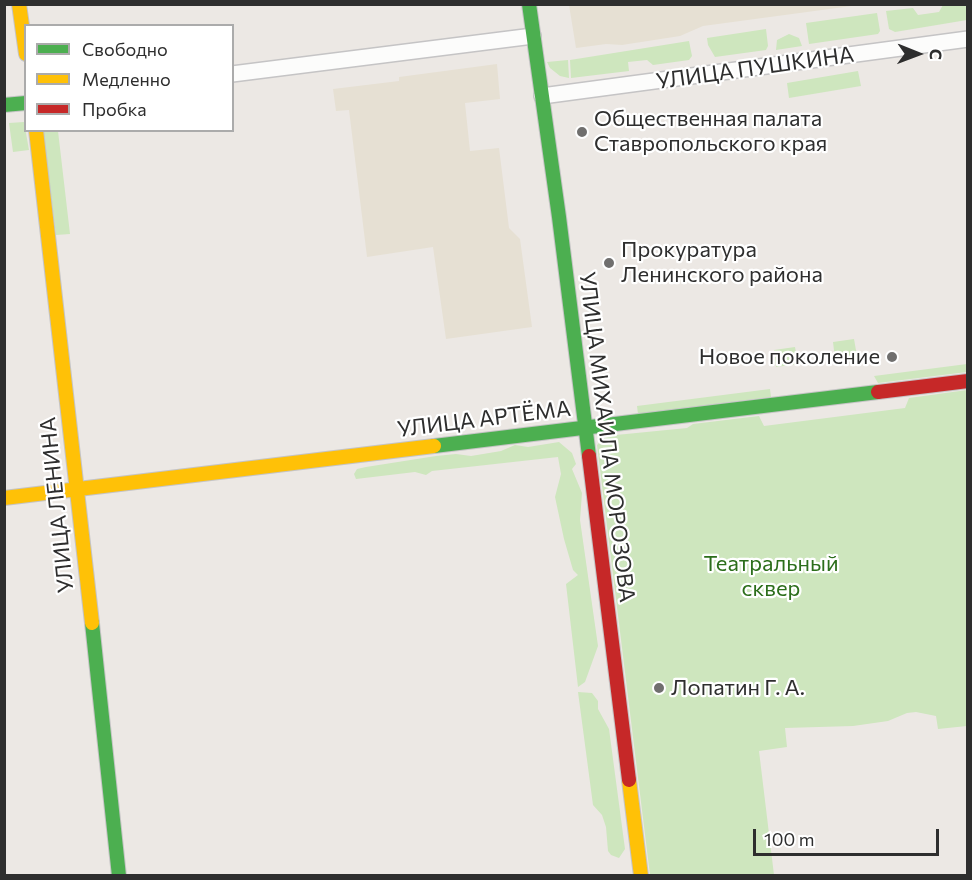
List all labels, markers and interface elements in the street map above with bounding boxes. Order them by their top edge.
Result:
legend [24,24,234,132]
north arrow [888,24,948,84]
text: Свободно [82,38,168,60]
street label: УЛИЦА ПУШКИНА [654,41,856,95]
text: С [927,49,946,60]
text: Медленно [82,68,171,90]
text: Пробка [82,98,147,120]
place label: Общественная палата Ставропольского края [594,106,827,158]
marker: Общественная палата Ставропольского края [575,125,589,139]
place label: Прокуратура Ленинского района [621,237,823,288]
marker: Прокуратура Ленинского района [602,256,616,270]
street label: УЛИЦА МИХАИЛА МОРОЗОВА [574,270,640,604]
place label: Новое поколение [699,344,880,370]
marker: Новое поколение [885,350,899,364]
street label: УЛИЦА АРТЁМА [396,395,572,443]
street label: УЛИЦА ЛЕНИНА [35,416,79,594]
park label: Театральный сквер [703,551,839,602]
place label: Лопатин Г. А. [671,675,805,701]
marker: Лопатин Г. А. [652,681,666,695]
scale bar [756,817,942,855]
text: 100 m [764,828,814,850]

